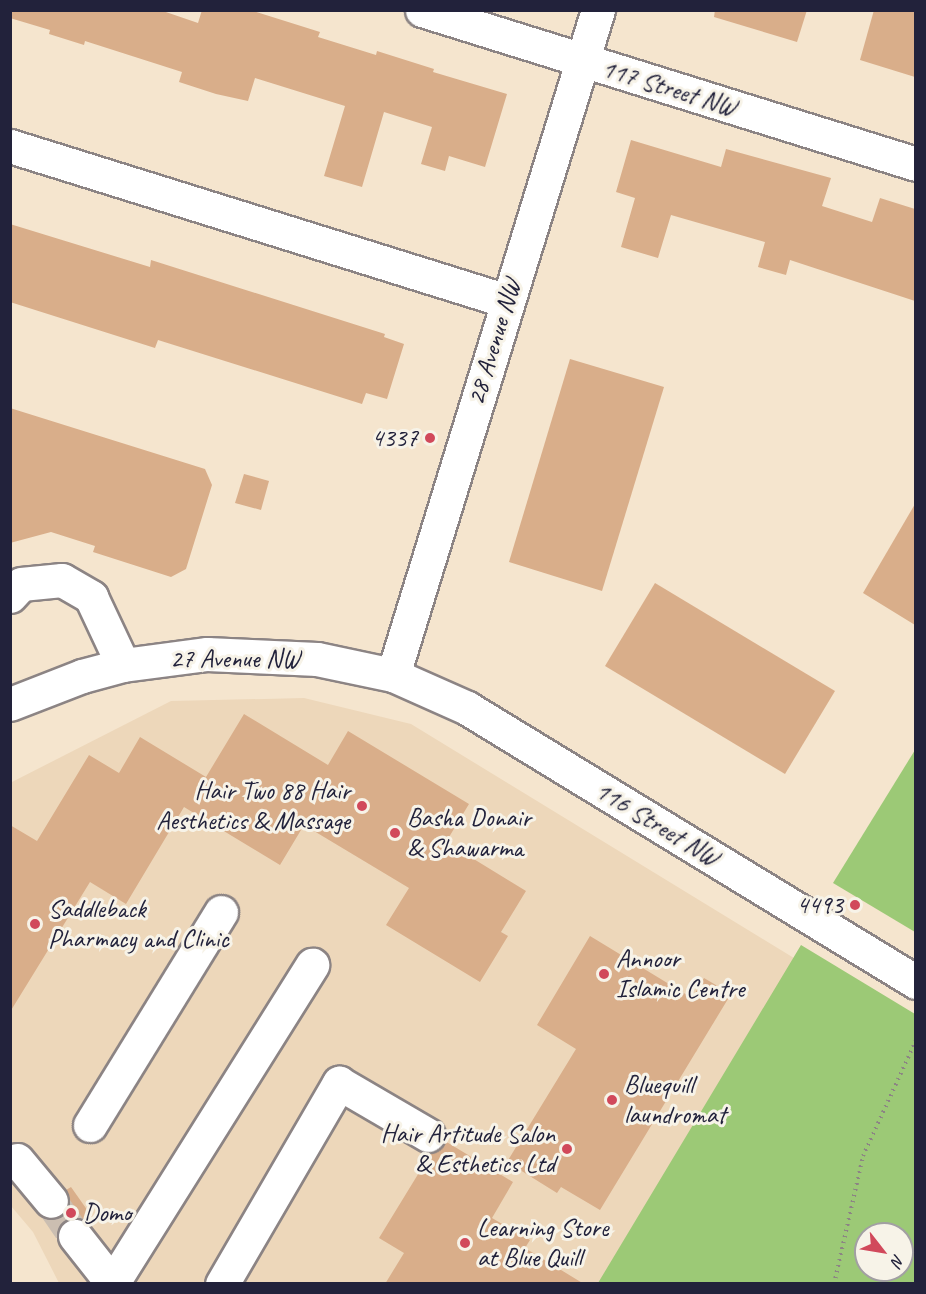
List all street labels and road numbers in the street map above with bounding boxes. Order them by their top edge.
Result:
street label: 117 Street NW [598,53,740,123]
street label: 28 Avenue NW [460,275,528,409]
street label: 27 Avenue NW [170,643,300,675]
street label: 116 Street NW [590,775,724,873]

